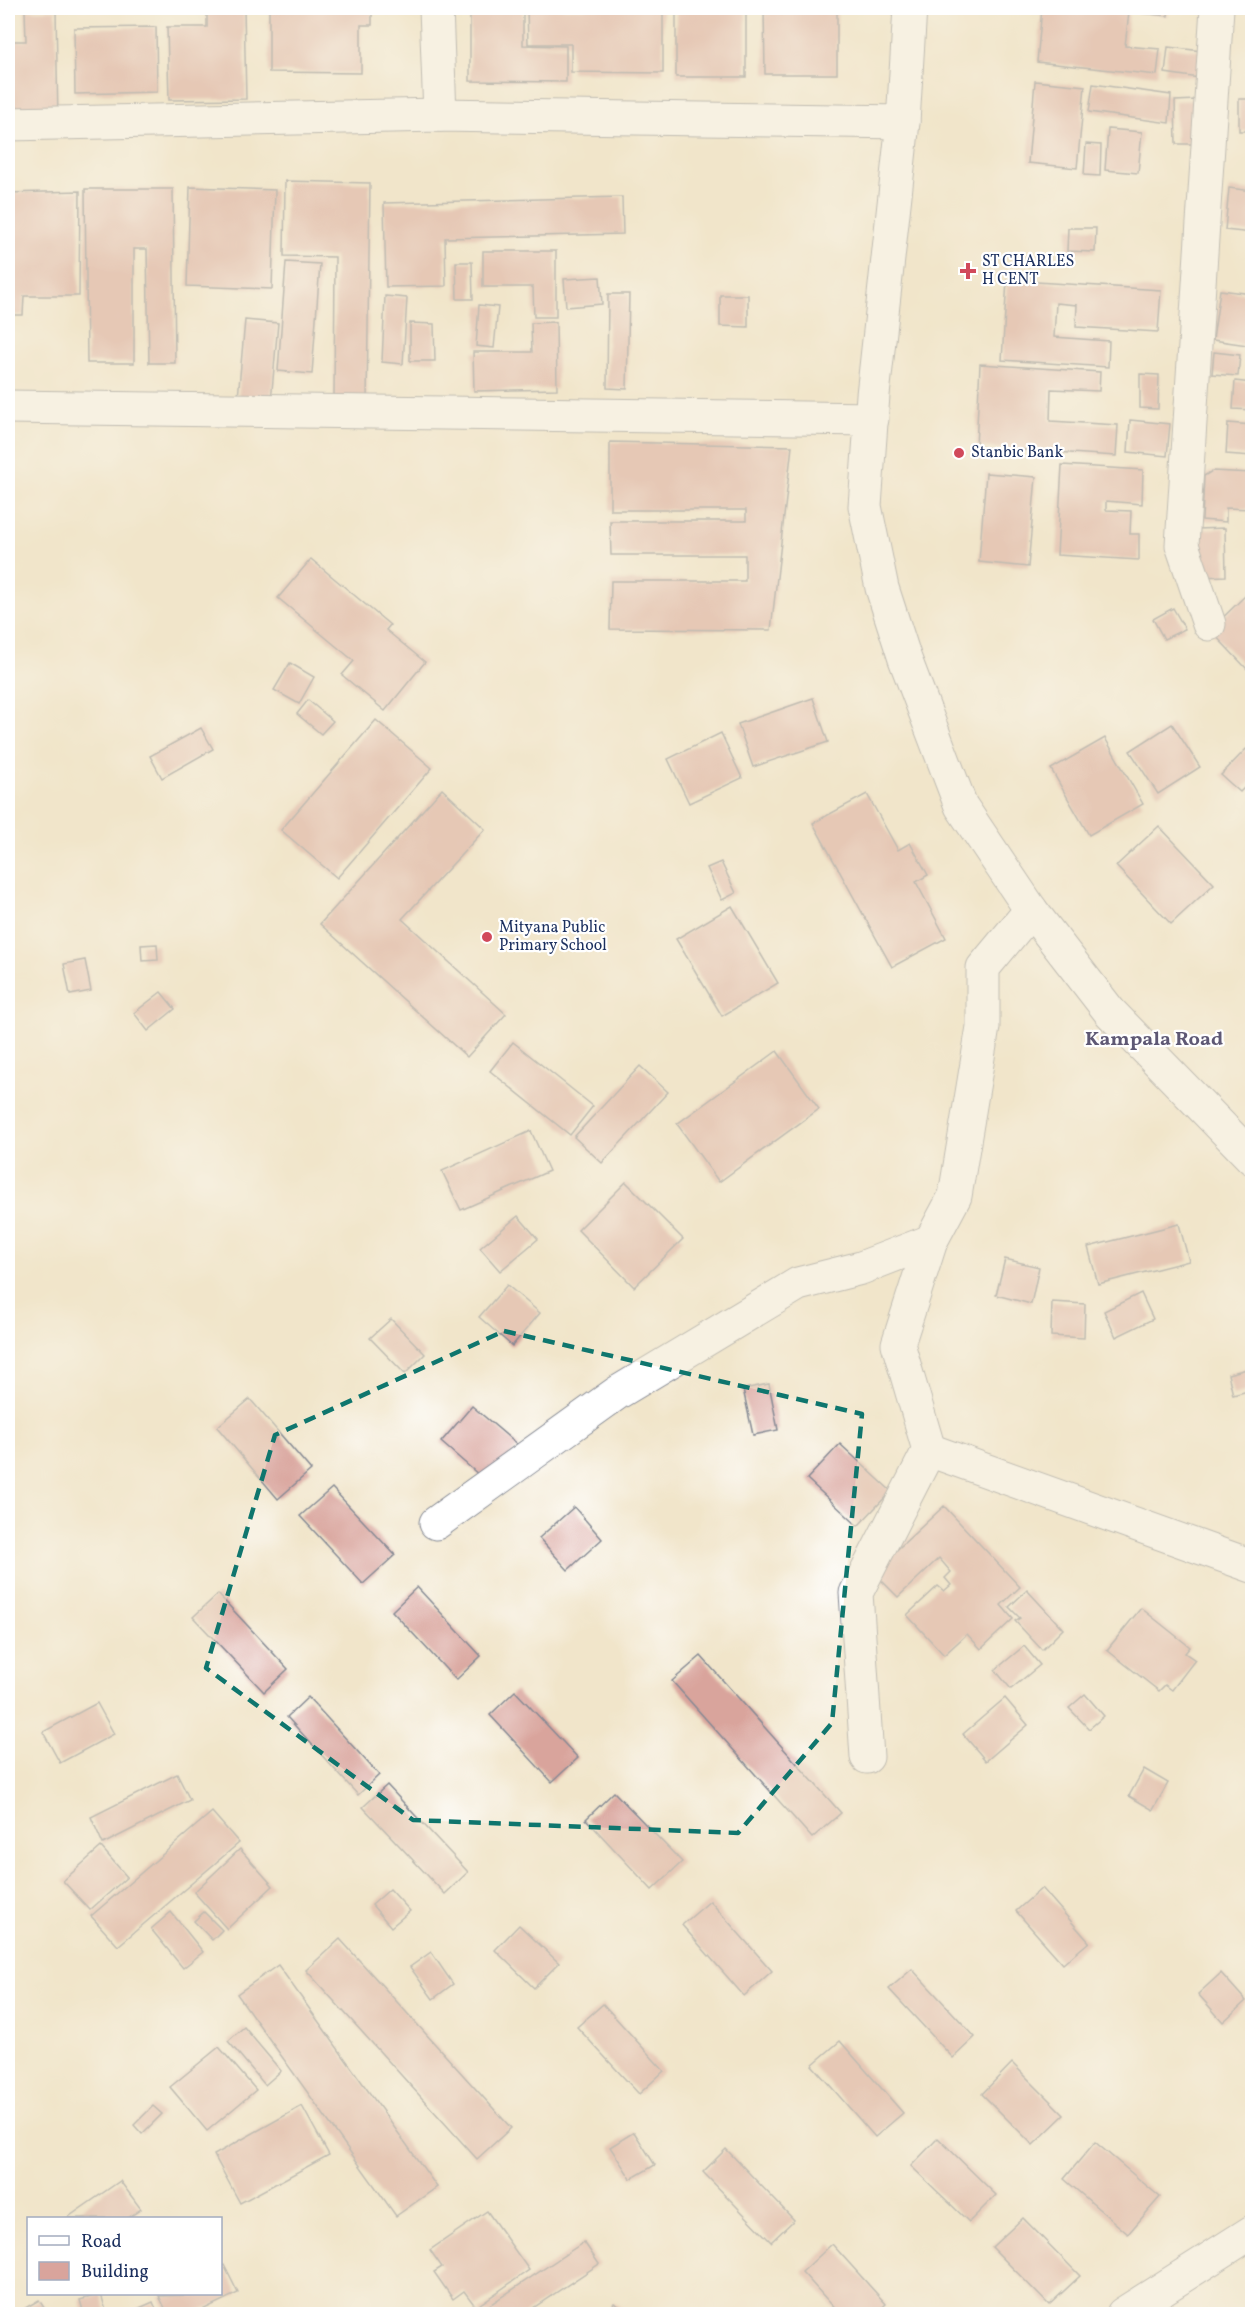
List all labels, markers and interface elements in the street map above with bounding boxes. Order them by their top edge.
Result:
place label: ST CHARLES H CENT [982,251,1074,291]
marker: ST CHARLES H CENT [959,262,977,280]
place label: Stanbic Bank [971,442,1063,464]
marker: Stanbic Bank [952,446,966,460]
place label: Mityana Public Primary School [499,917,607,957]
marker: Mityana Public Primary School [480,930,494,944]
district label: Kampala Road [1085,1026,1223,1054]
legend [27,2217,222,2295]
text: Road [81,2230,122,2255]
text: Building [81,2260,149,2285]

